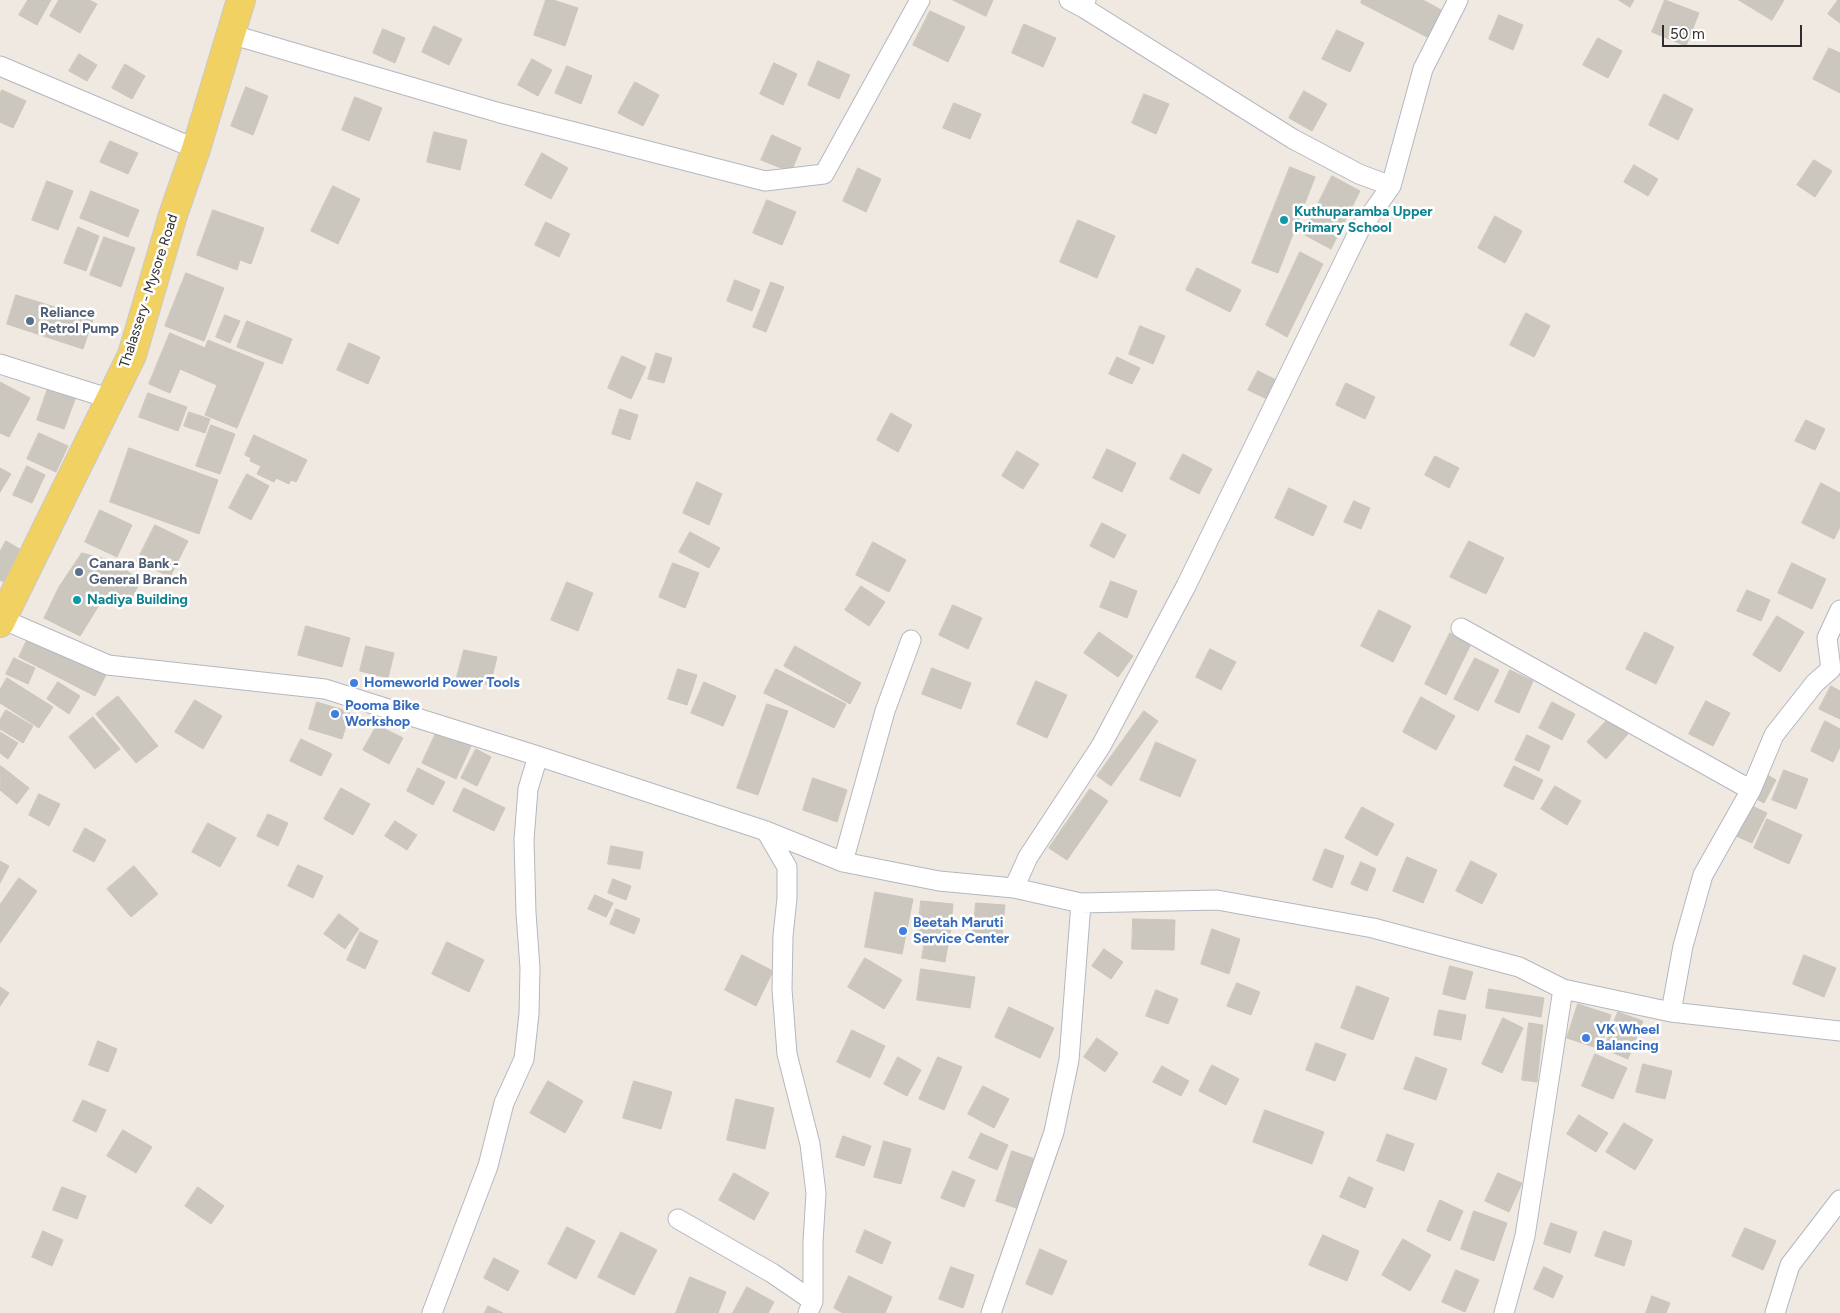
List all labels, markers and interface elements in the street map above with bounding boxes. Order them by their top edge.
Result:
scale bar [1665,15,1805,47]
text: 50 m [1670,25,1705,43]
place label: Kuthuparamba Upper Primary School [1294,204,1432,236]
street label: Thalassery - Mysore Road [116,212,182,370]
marker: Kuthuparamba Upper Primary School [1278,214,1290,226]
place label: Reliance Petrol Pump [40,305,119,338]
marker: Reliance Petrol Pump [24,315,36,327]
place label: Canara Bank - General Branch [89,556,187,588]
marker: Canara Bank - General Branch [73,566,85,578]
place label: Nadiya Building [87,592,188,608]
marker: Nadiya Building [71,594,83,606]
place label: Homeworld Power Tools [364,675,520,691]
marker: Homeworld Power Tools [348,677,360,689]
place label: Pooma Bike Workshop [345,698,420,730]
marker: Pooma Bike Workshop [329,708,341,720]
place label: Beetah Maruti Service Center [913,915,1009,948]
marker: Beetah Maruti Service Center [897,925,909,937]
place label: VK Wheel Balancing [1596,1022,1659,1054]
marker: VK Wheel Balancing [1580,1032,1592,1044]

